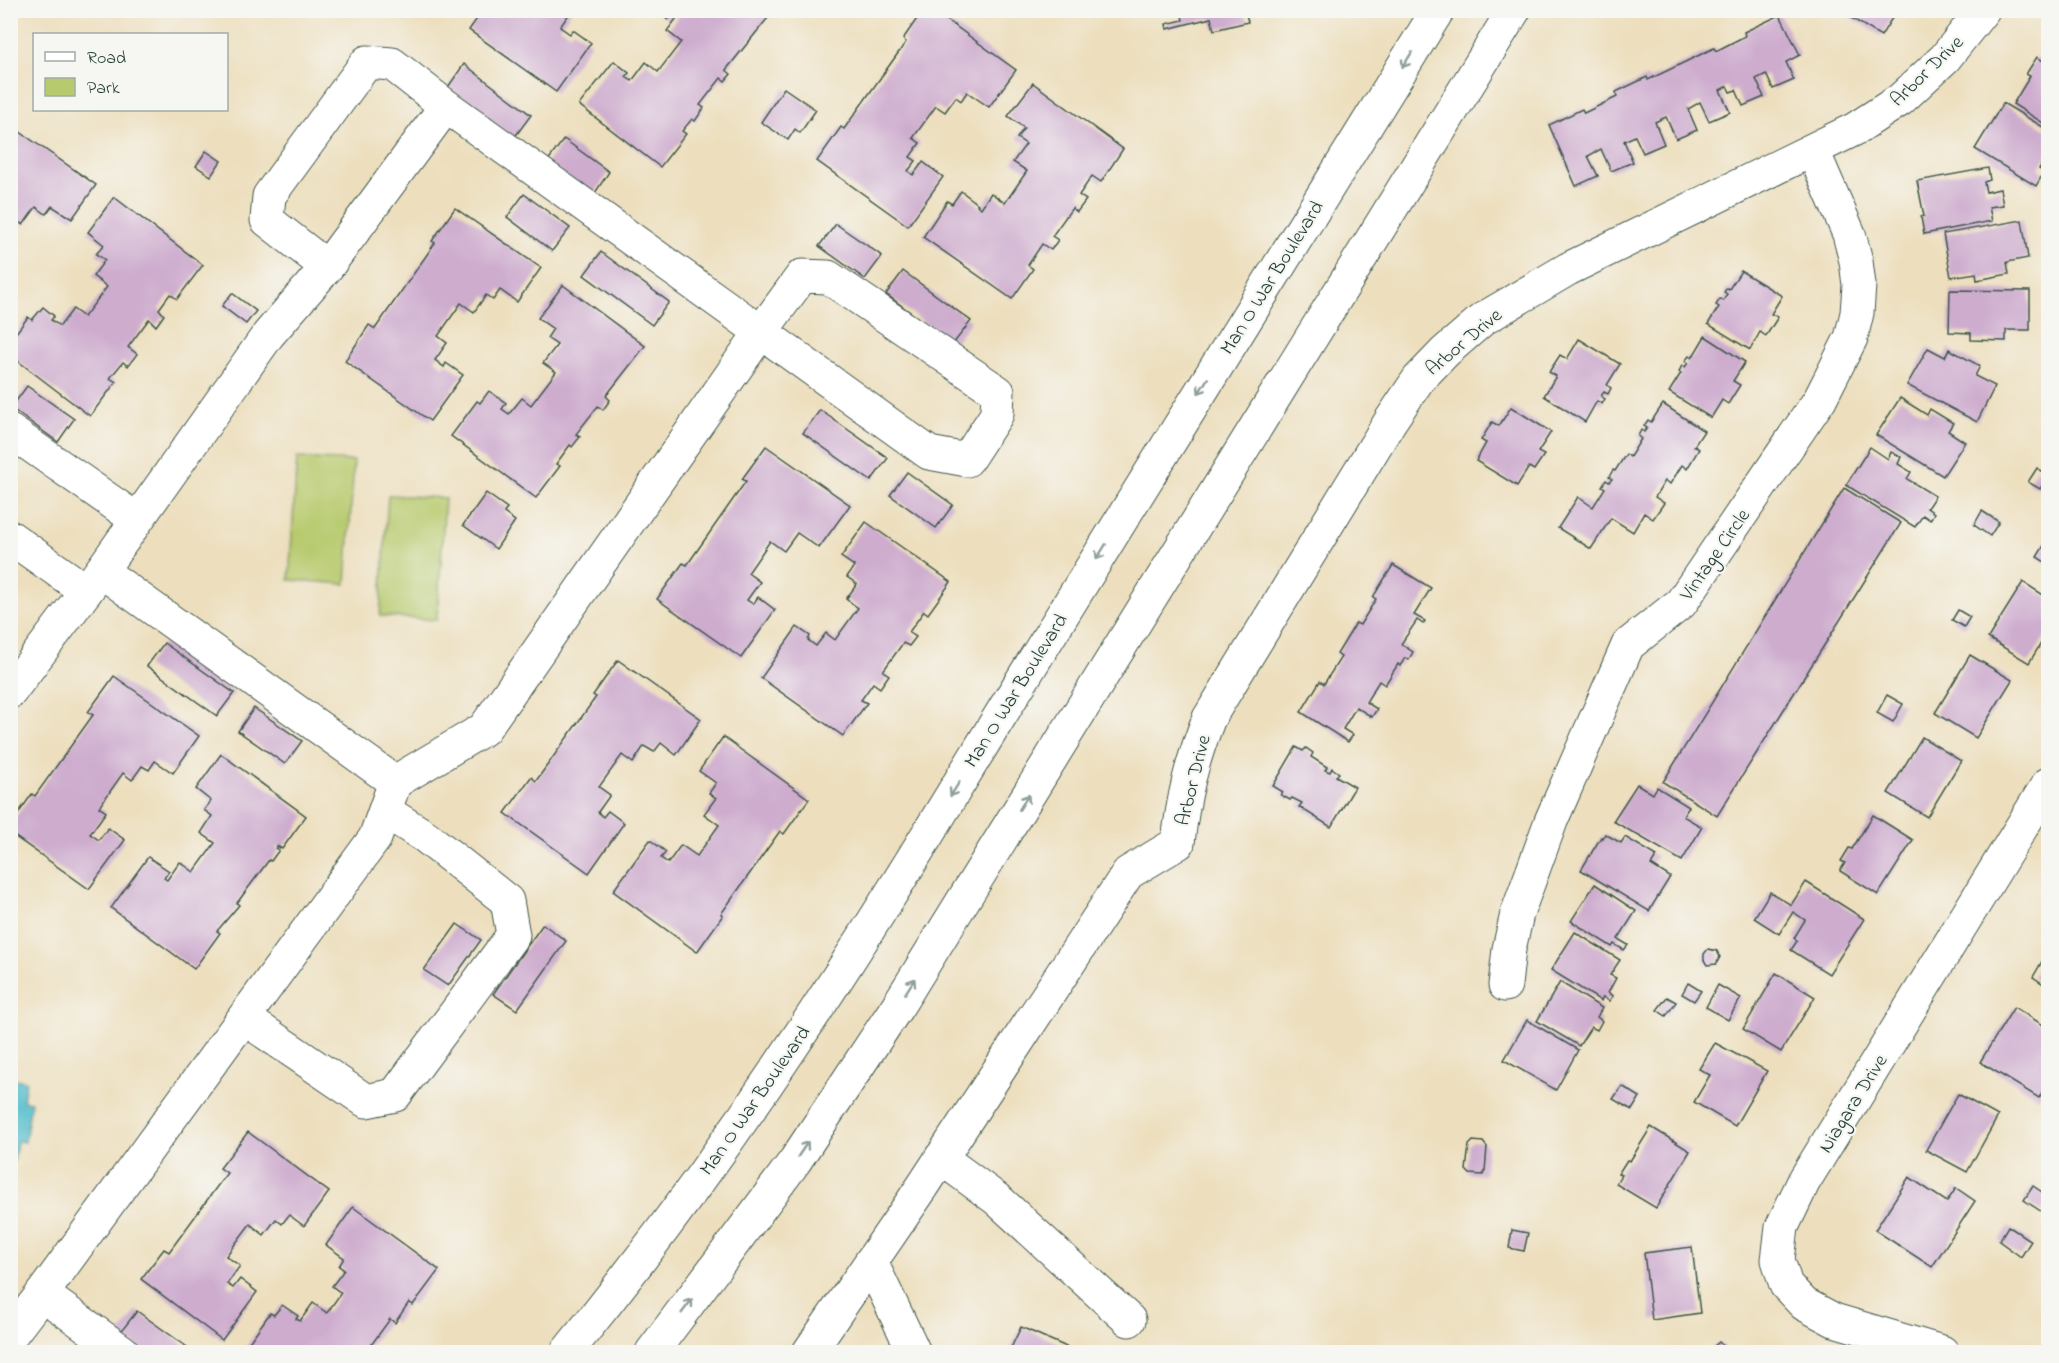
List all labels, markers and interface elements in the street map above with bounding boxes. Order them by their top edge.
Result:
street label: Arbor Drive [1884,29,1971,114]
legend [33,33,228,111]
text: Road [87,46,126,72]
one-way arrow [1401,51,1413,68]
text: Park [87,76,120,102]
street label: Man O War Boulevard [1214,196,1332,361]
street label: Arbor Drive [1420,302,1509,384]
one-way arrow [1197,377,1209,394]
street label: Vintage Circle [1673,504,1759,609]
one-way arrow [1094,543,1106,560]
street label: Man O War Boulevard [958,609,1076,774]
street label: Arbor Drive [1169,732,1220,829]
one-way arrow [948,780,960,797]
one-way arrow [1019,794,1031,811]
one-way arrow [905,978,917,995]
street label: Man O War Boulevard [693,1021,819,1182]
street label: Niagara Drive [1812,1049,1897,1160]
one-way arrow [797,1141,809,1158]
one-way arrow [681,1298,694,1314]

